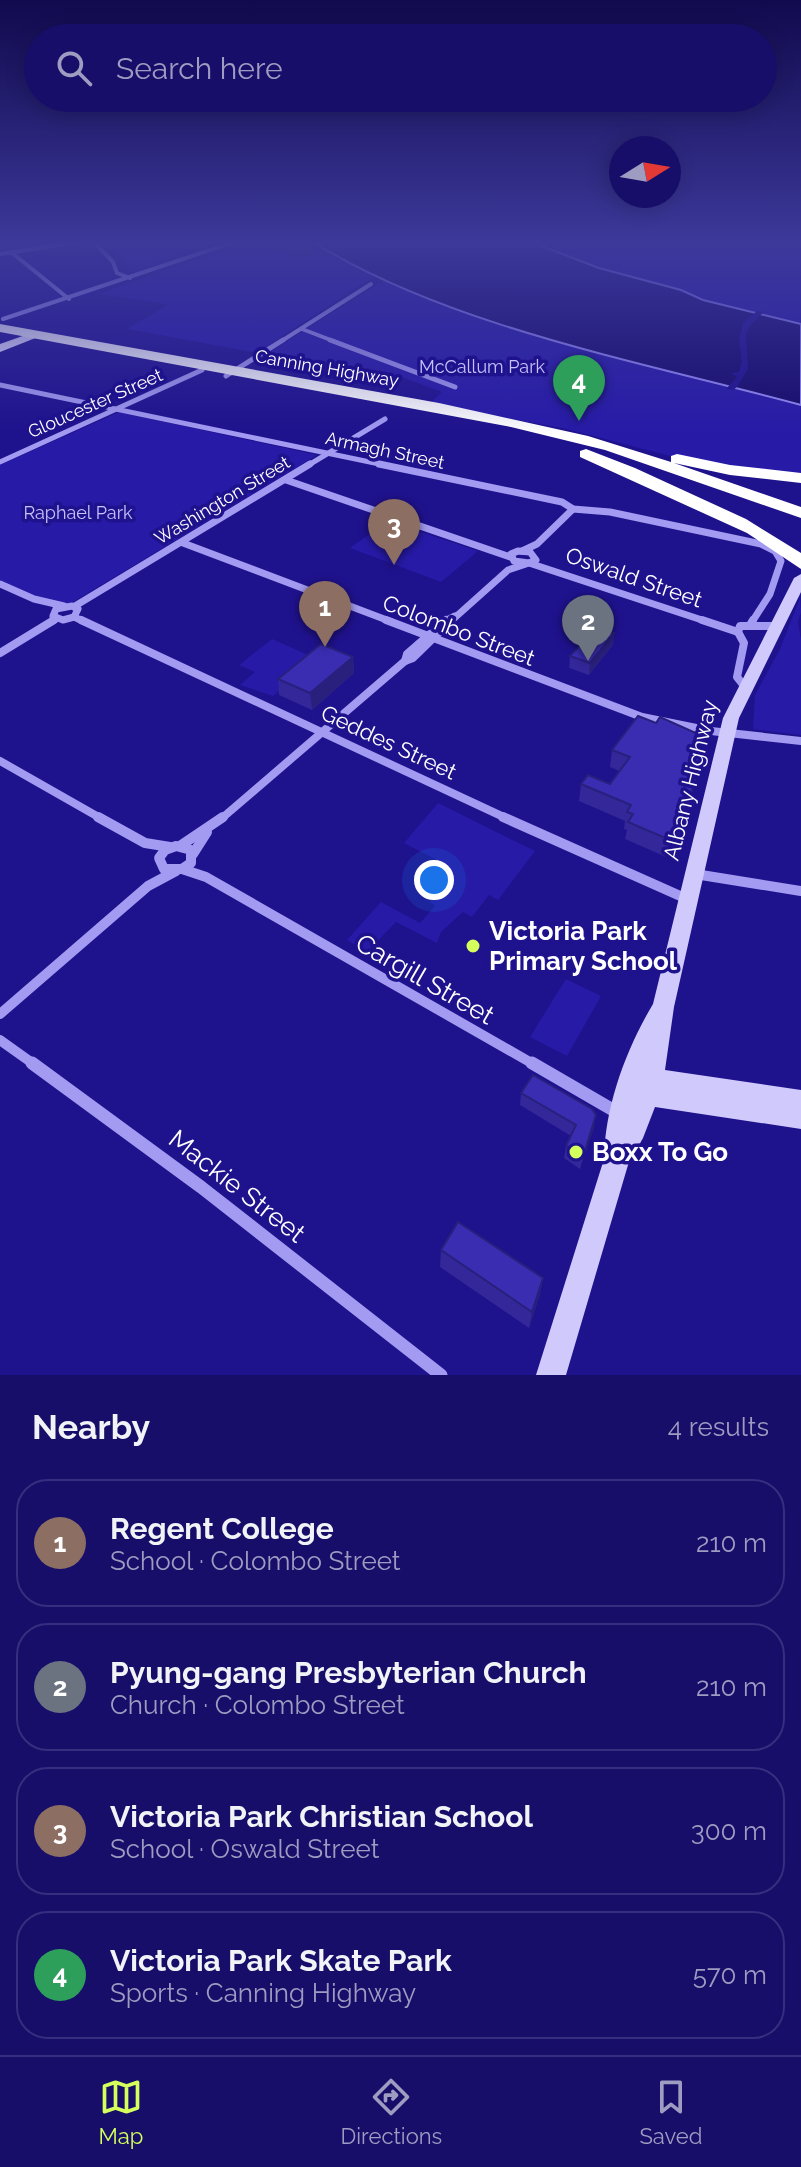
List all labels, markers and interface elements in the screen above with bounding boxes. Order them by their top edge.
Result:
search box [24,24,777,112]
icon: search [52,46,96,90]
text: Search here [116,51,283,86]
north arrow [609,136,681,208]
street label: Canning Highway [253,345,401,391]
pin: 4 [553,355,605,421]
park label: McCallum Park [419,356,545,377]
street label: Gloucester Street [24,364,166,442]
street label: Armagh Street [324,427,446,473]
street label: Washington Street [151,451,293,549]
pin: 3 [368,499,420,565]
park label: Raphael Park [23,502,133,523]
street label: Oswald Street [562,541,706,613]
pin: 1 [299,581,351,647]
street label: Colombo Street [379,589,539,671]
pin: 2 [562,595,614,661]
street label: Albany Highway [658,697,723,863]
street label: Geddes Street [317,699,461,785]
your location [414,860,454,900]
place label: Victoria Park Primary School [489,916,678,976]
street label: Cargill Street [351,927,500,1031]
marker: Victoria Park Primary School [464,937,482,955]
street label: Mackie Street [163,1124,311,1249]
place label: Boxx To Go [592,1137,728,1167]
marker: Boxx To Go [567,1143,585,1161]
text: Nearby [32,1407,150,1447]
text: 4 results [668,1412,769,1442]
text: Regent College [110,1511,334,1546]
text: 1 [54,1528,66,1558]
text: 210 m [696,1528,767,1558]
text: School · Colombo Street [110,1546,401,1576]
text: Pyung-gang Presbyterian Church [110,1655,587,1690]
text: 2 [53,1672,67,1702]
text: 210 m [696,1672,767,1702]
text: Church · Colombo Street [110,1690,405,1720]
text: Victoria Park Christian School [110,1799,533,1834]
text: 3 [53,1816,67,1846]
text: 300 m [691,1816,767,1846]
text: School · Oswald Street [110,1834,379,1864]
text: Victoria Park Skate Park [110,1943,452,1978]
text: 4 [53,1960,67,1990]
text: 570 m [693,1960,767,1990]
text: Sports · Canning Highway [110,1978,416,2008]
tab: Map [99,2075,143,2149]
tab: Directions [341,2075,442,2149]
tab: Saved [639,2075,702,2149]

